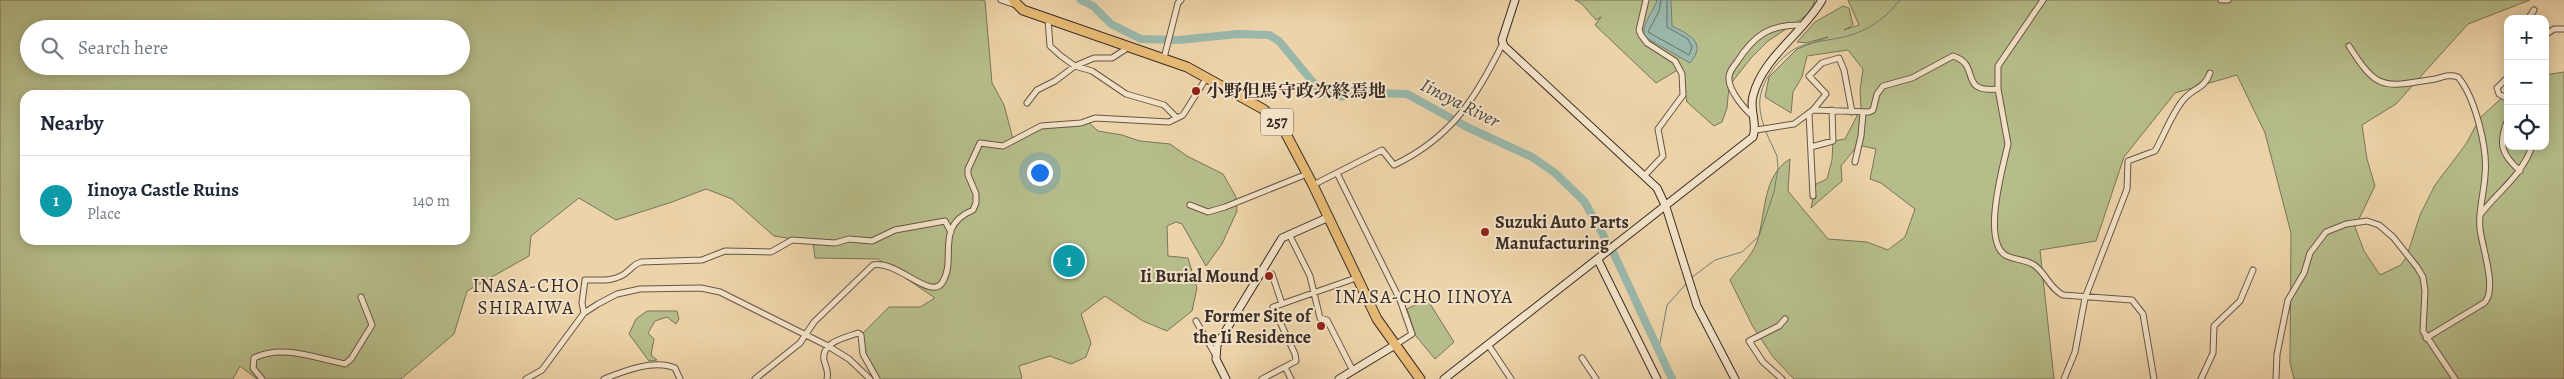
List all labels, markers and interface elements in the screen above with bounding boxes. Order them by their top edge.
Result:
map controls [2504,15,2549,150]
button: + [2504,15,2549,60]
search box [20,20,470,75]
icon: search [38,34,66,62]
text: Search here [78,35,168,61]
button: − [2504,60,2549,105]
water label: Iinoya River [1416,72,1505,135]
place label: 小野但馬守政次終焉地 [1206,79,1386,103]
marker: 小野但馬守政次終焉地 [1190,85,1202,97]
button: locate [2504,105,2549,150]
road number: 257 [1261,108,1293,136]
text: Nearby [40,109,103,137]
your location [1027,160,1053,186]
text: Iinoya Castle Ruins [87,177,239,203]
text: 1 [53,190,59,212]
text: 140 m [412,190,450,212]
text: Place [87,203,121,225]
place label: Suzuki Auto Parts Manufacturing [1495,210,1629,255]
marker: Suzuki Auto Parts Manufacturing [1479,226,1491,238]
pin: 1 [1053,242,1085,280]
place label: Ii Burial Mound [1140,264,1259,288]
marker: Ii Burial Mound [1263,270,1275,282]
district label: INASA-CHO SHIRAIWA [472,273,580,321]
district label: INASA-CHO IINOYA [1335,284,1513,310]
place label: Former Site of the Ii Residence [1193,304,1314,349]
marker: Former Site of the Ii Residence [1315,320,1327,332]

